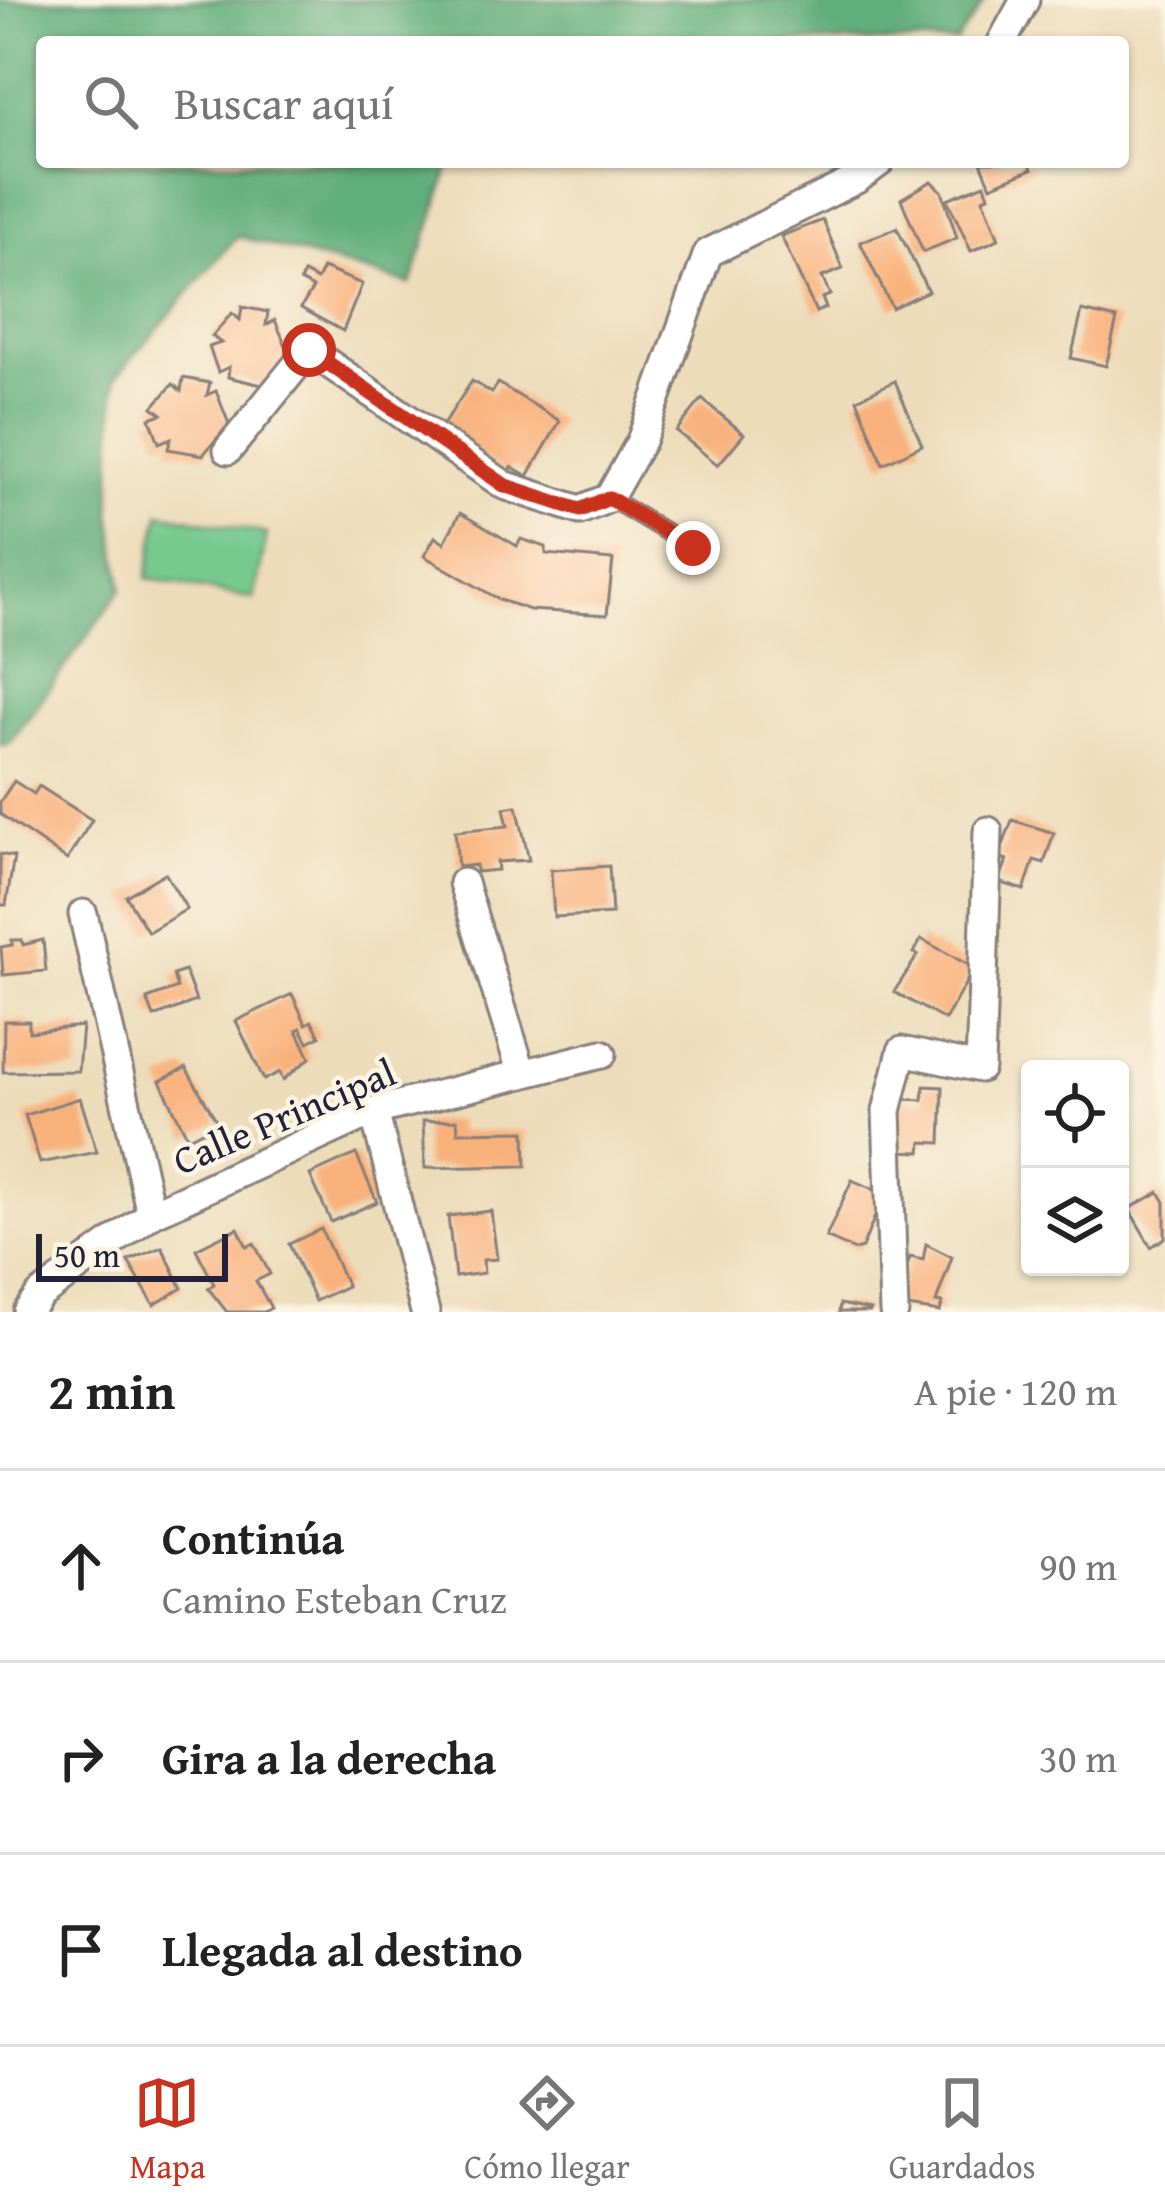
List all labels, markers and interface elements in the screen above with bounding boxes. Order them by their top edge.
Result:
search box [36,36,1129,168]
icon: search [78,69,144,135]
text: Buscar aquí [174,70,393,135]
route start [282,323,336,377]
route end [666,521,720,575]
street label: Calle Principal [164,1043,404,1188]
map controls [1021,1060,1129,1276]
button: locate [1021,1060,1129,1168]
button: layers [1021,1168,1129,1276]
scale bar [36,1228,228,1281]
text: 50 m [54,1231,120,1279]
text: 2 min [48,1353,175,1428]
text: A pie · 120 m [914,1362,1117,1419]
text: Continúa [162,1505,344,1570]
icon: ahead [48,1533,114,1599]
text: 90 m [1039,1537,1117,1594]
text: Camino Esteban Cruz [162,1570,507,1627]
icon: right [48,1725,114,1791]
text: Gira a la derecha [162,1725,496,1790]
text: 30 m [1039,1729,1117,1786]
icon: arrive [48,1917,114,1983]
text: Llegada al destino [162,1917,523,1982]
tab: Mapa [129,2070,205,2190]
tab: Cómo llegar [464,2070,630,2190]
tab: Guardados [889,2070,1036,2190]

